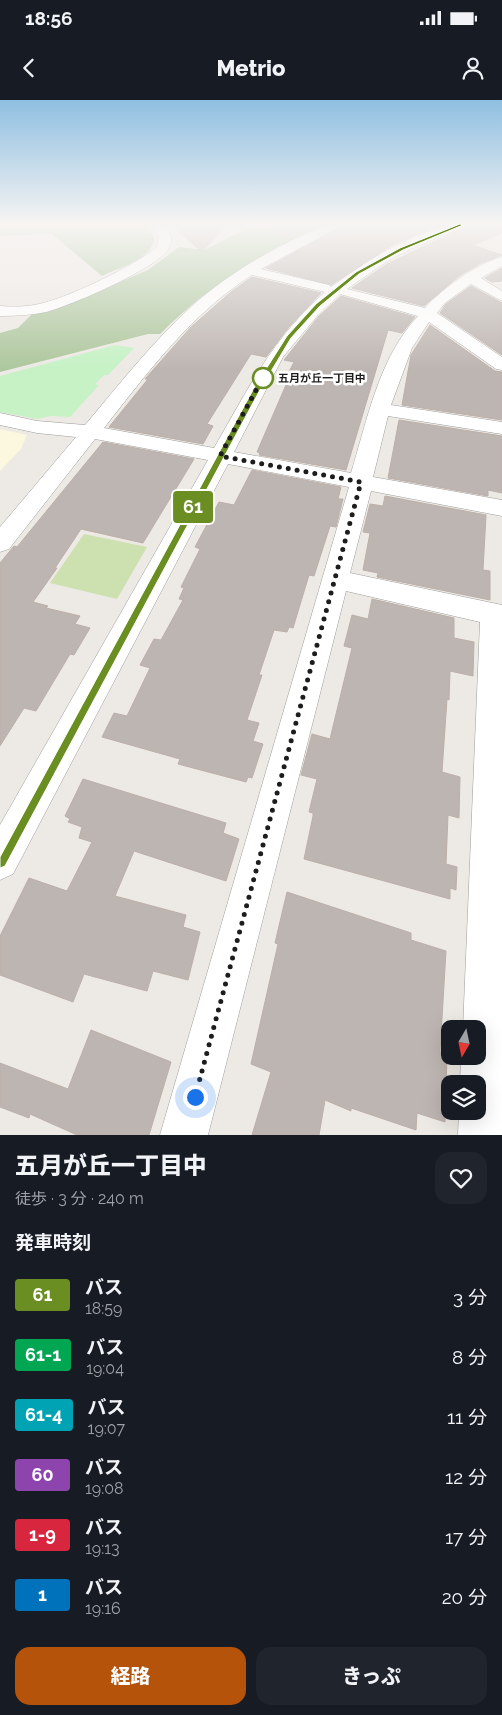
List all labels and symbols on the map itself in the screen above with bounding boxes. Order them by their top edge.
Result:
marker: 五月が丘一丁目中 [252,367,274,389]
place label: 五月が丘一丁目中 [278,372,366,385]
line badge: 61 [170,491,216,523]
north arrow [441,1020,486,1065]
your location [183,1085,208,1110]

